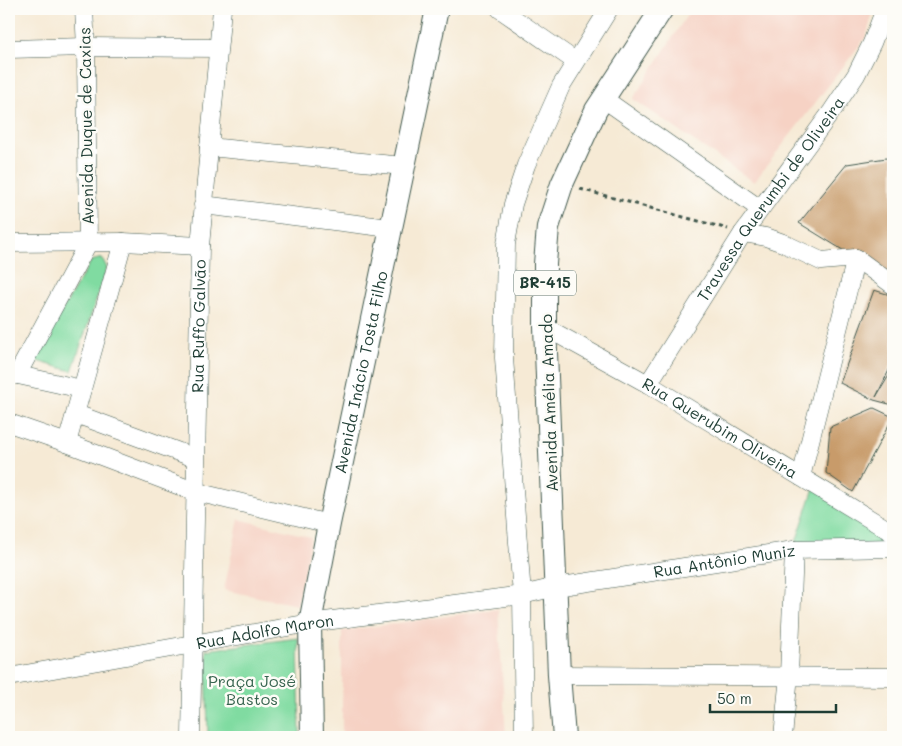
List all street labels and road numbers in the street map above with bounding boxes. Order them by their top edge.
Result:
street label: Avenida Duque de Caxias [73,27,98,225]
street label: Travessa Querumbi de Oliveira [692,92,849,305]
street label: Rua Ruffo Galvão [186,259,210,393]
street label: Avenida Inácio Tosta Filho [329,269,392,475]
road number: BR-415 [514,270,576,296]
street label: Avenida Amélia Amado [535,314,562,492]
street label: Rua Querubim Oliveira [639,372,802,483]
street label: Rua Antônio Muniz [652,539,797,582]
street label: Rua Adolfo Maron [195,609,335,653]

